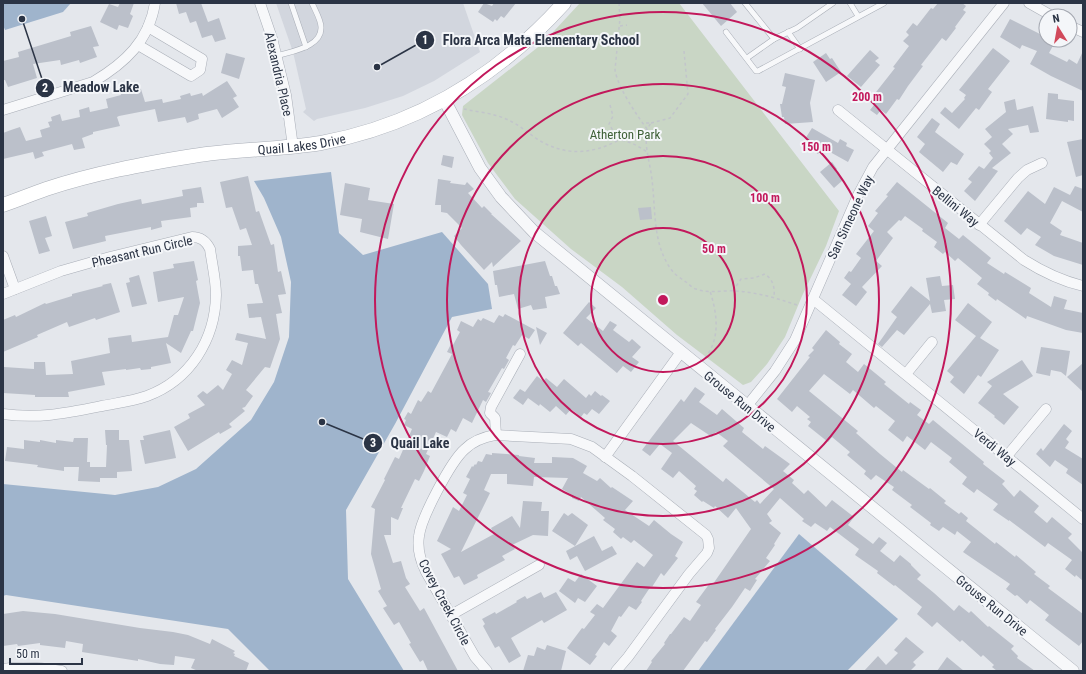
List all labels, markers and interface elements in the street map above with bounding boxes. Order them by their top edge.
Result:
north arrow [1038,8,1078,48]
text: N [1052,12,1061,26]
callout: Flora Arca Mata Elementary School [415,27,647,53]
street label: Alexandria Place [262,31,295,118]
text: Flora Arca Mata Elementary School [443,32,639,48]
text: 1 [422,33,428,47]
callout: Meadow Lake [35,75,147,101]
text: Meadow Lake [63,79,140,95]
text: 2 [42,81,48,95]
text: 200 m [852,90,882,104]
park label: Atherton Park [590,127,660,142]
street label: Quail Lakes Drive [257,131,347,157]
text: 150 m [801,140,831,154]
street label: San Simeone Way [824,172,877,262]
street label: Bellini Way [929,183,982,230]
text: 100 m [750,191,780,205]
street label: Pheasant Run Circle [90,233,194,270]
text: 50 m [702,242,726,256]
centre of rings [656,293,670,307]
street label: Grouse Run Drive [701,368,778,435]
street label: Verdi Way [970,426,1020,470]
callout: Quail Lake [363,430,457,456]
text: Quail Lake [391,435,450,451]
text: 3 [370,436,376,450]
street label: Covey Creek Circle [416,557,474,648]
street label: Grouse Run Drive [953,572,1030,639]
scale bar [10,640,82,666]
text: 50 m [16,647,40,661]

